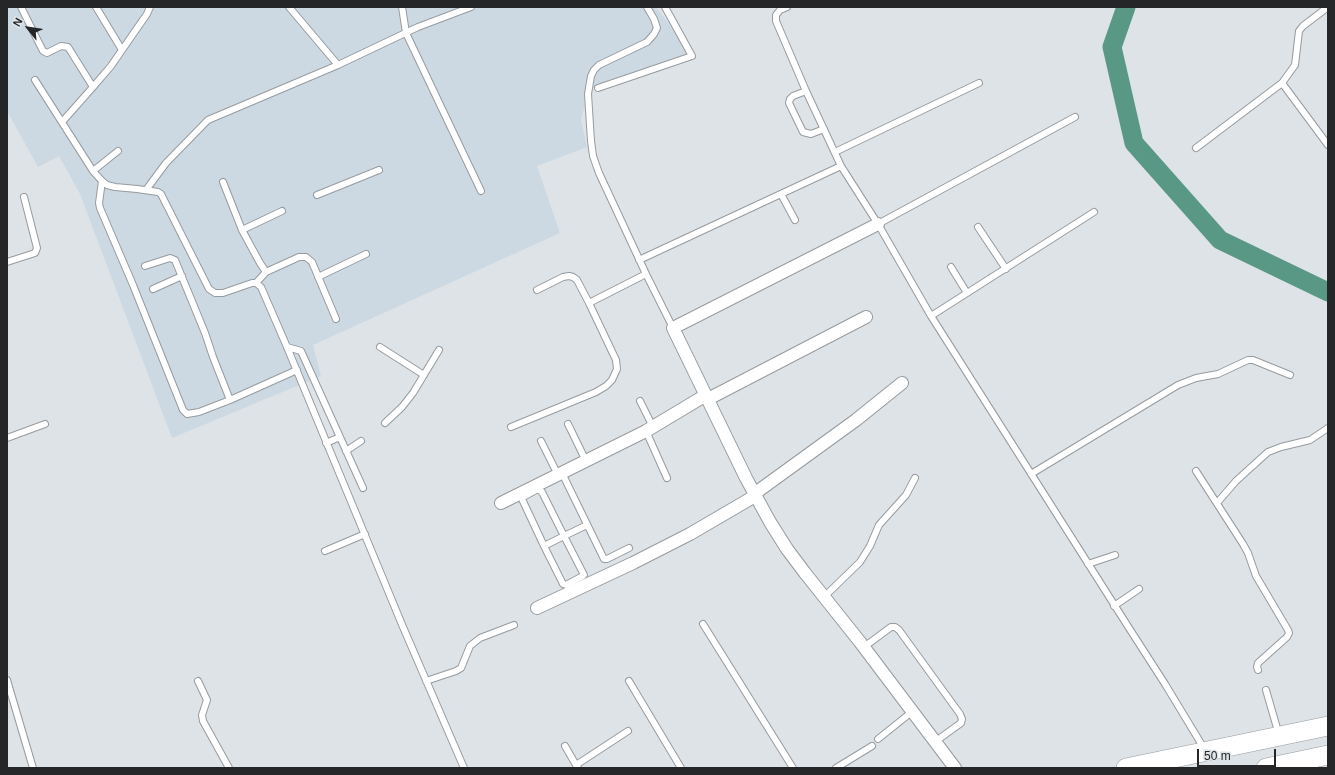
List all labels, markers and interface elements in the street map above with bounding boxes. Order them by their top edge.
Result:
north arrow [8,8,48,48]
text: N [10,16,25,28]
scale bar [1199,741,1278,767]
text: 50 m [1204,749,1231,763]

